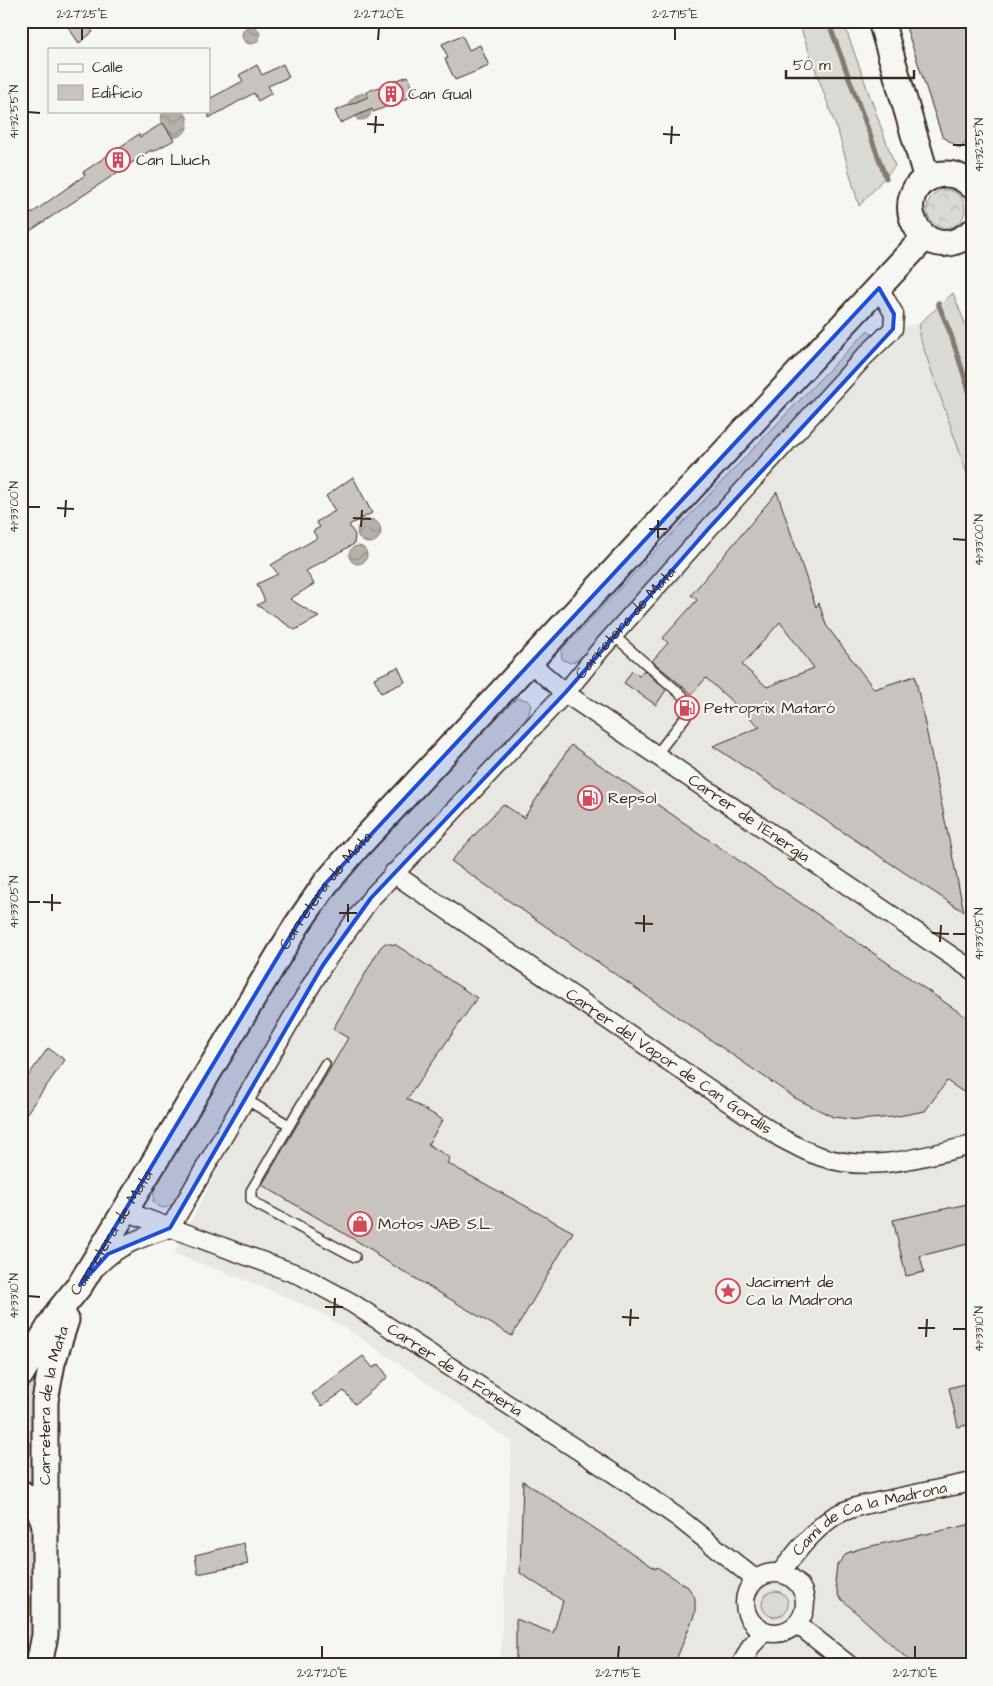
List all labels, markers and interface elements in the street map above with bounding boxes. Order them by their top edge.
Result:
text: 2°27'25"E [57,6,108,23]
text: 2°27'20"E [354,6,404,23]
text: 2°27'15"E [652,6,698,23]
legend [48,48,210,112]
scale bar [786,48,913,80]
text: 50 m [793,55,831,76]
text: Calle [92,57,123,78]
building icon: Can Gual [378,81,404,107]
text: Edificio [92,83,143,104]
place label: Can Gual [408,83,472,105]
text: 41°32'55"N [6,84,23,139]
text: 41°32'55"N [971,117,988,172]
building icon: Can Lluch [105,147,131,173]
place label: Can Lluch [136,149,210,171]
text: 41°33'00"N [6,481,23,533]
text: 41°33'00"N [971,514,988,566]
street label: Carretera de Mata [570,561,681,684]
fuel station icon: Petroprix Mataró [674,695,700,721]
place label: Petroprix Mataró [704,697,835,719]
street label: Carrer de l'Energia [684,769,814,868]
fuel station icon: Repsol [577,785,603,811]
place label: Repsol [608,787,657,809]
street label: Carretera de Mata [274,826,377,954]
text: 41°33'05"N [6,875,23,928]
text: 41°33'05"N [971,907,988,960]
street label: Carrer del Vapor de Can Gordils [561,983,776,1140]
street label: Carretera de Mata [65,1166,158,1300]
shop icon: Motos JAB S.L. [347,1211,373,1237]
place label: Motos JAB S.L. [378,1213,493,1235]
place label: Jaciment de Ca la Madrona [746,1271,852,1311]
text: 41°33'10"N [6,1273,23,1319]
place icon: Jaciment de Ca la Madrona [715,1278,741,1304]
text: 41°33'10"N [971,1306,988,1352]
street label: Carrer de la Foneria [383,1318,527,1422]
street label: Carretera de la Mata [34,1323,74,1485]
street label: Camí de Ca la Madrona [787,1477,949,1561]
text: 2°27'20"E [297,1665,347,1682]
text: 2°27'15"E [595,1665,641,1682]
text: 2°27'10"E [893,1665,937,1682]

